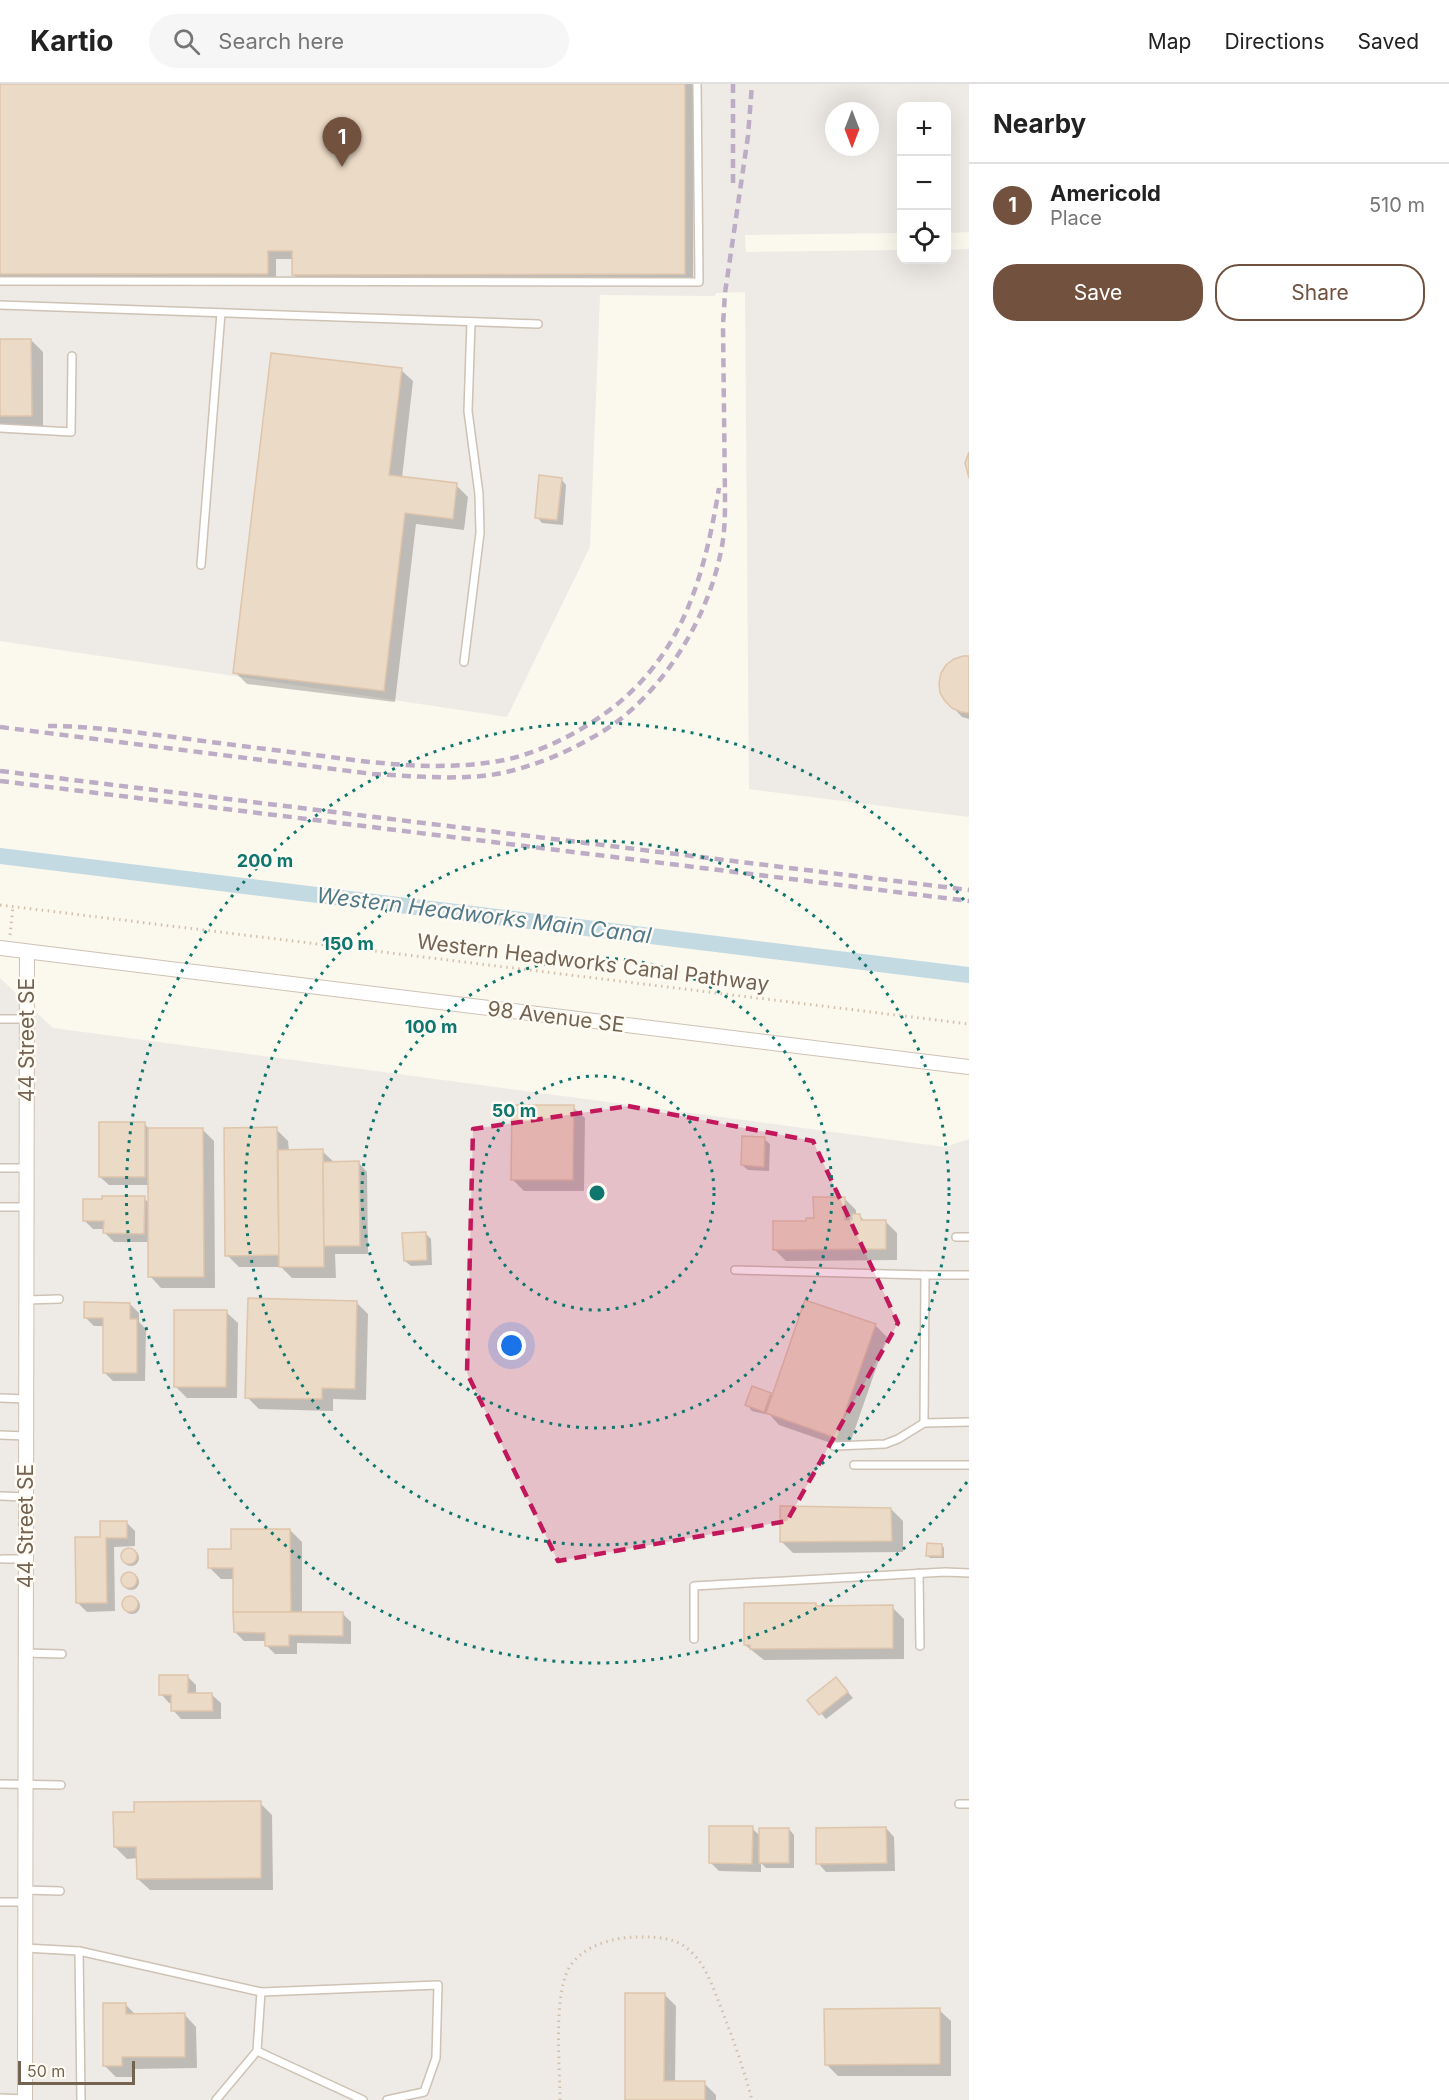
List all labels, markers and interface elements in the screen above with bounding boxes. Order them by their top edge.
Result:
search box [149,14,569,68]
text: Kartio [30,24,113,58]
icon: search [170,25,203,58]
text: Search here [218,28,344,54]
text: Map [1148,29,1191,54]
text: Directions [1224,29,1325,54]
text: Saved [1358,29,1419,54]
north arrow [825,102,879,156]
map controls [897,102,951,264]
button: + [897,102,951,156]
text: Nearby [993,108,1086,139]
pin: 1 [322,118,362,167]
button: − [897,156,951,210]
text: Americold [1050,180,1161,206]
text: 1 [1008,193,1017,217]
text: 510 m [1369,193,1425,217]
text: Place [1050,206,1102,230]
button: locate [897,210,951,264]
button: Save [993,264,1203,321]
button: Share [1215,264,1425,321]
text: 200 m [237,850,293,871]
water label: Western Headworks Main Canal [315,882,653,949]
street label: Western Headworks Canal Pathway [416,928,771,997]
text: 150 m [322,933,374,954]
street label: 44 Street SE [14,978,39,1102]
street label: 98 Avenue SE [486,996,626,1037]
text: 100 m [405,1016,457,1037]
text: 50 m [492,1100,536,1121]
centre of rings [587,1183,607,1203]
your location [497,1331,526,1360]
street label: 44 Street SE [13,1464,38,1588]
scale bar [18,2058,135,2086]
text: 50 m [27,2061,65,2081]

